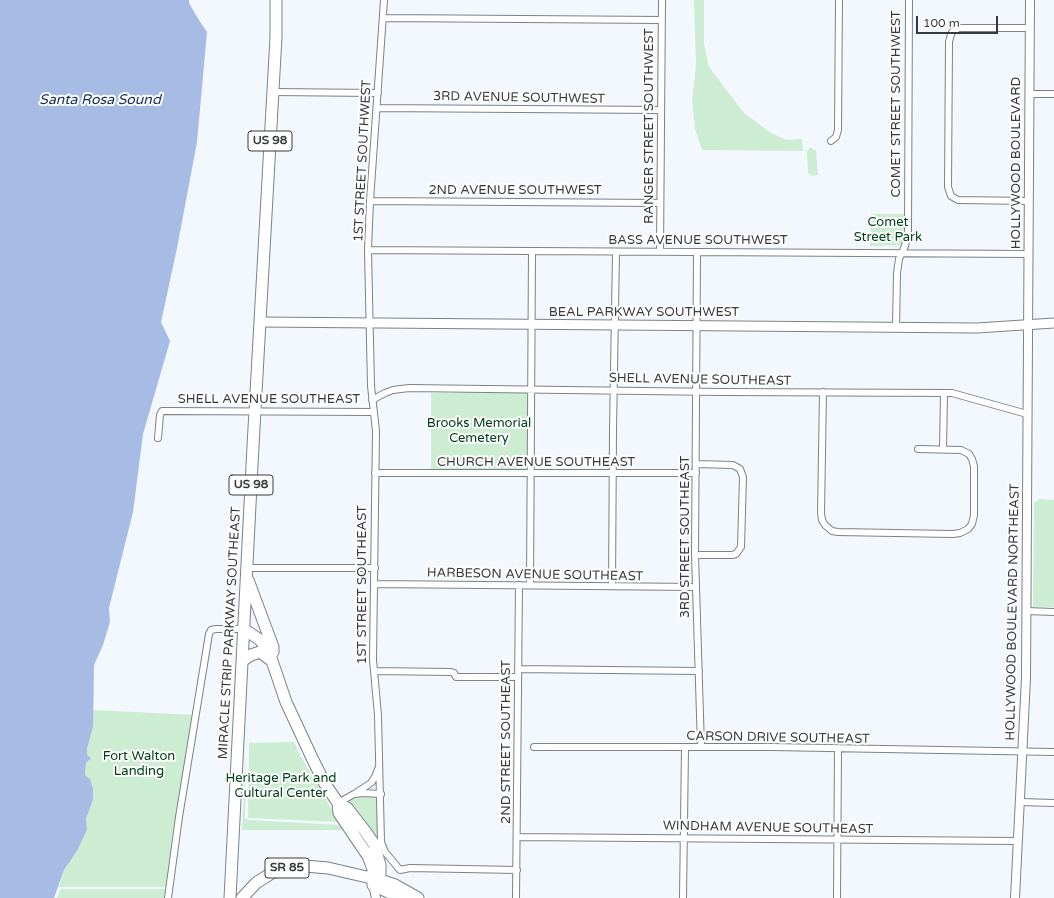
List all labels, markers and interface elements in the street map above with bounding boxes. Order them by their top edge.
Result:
scale bar [918,8,1000,34]
street label: COMET STREET SOUTHWEST [889,10,905,198]
text: 100 m [923,16,960,30]
street label: RANGER STREET SOUTHWEST [642,28,658,224]
street label: HOLLYWOOD BOULEVARD [1009,77,1025,249]
street label: 1ST STREET SOUTHWEST [351,79,375,243]
street label: 3RD AVENUE SOUTHWEST [433,89,605,107]
water label: Santa Rosa Sound [39,92,161,108]
road number: US 98 [248,131,292,151]
street label: 2ND AVENUE SOUTHWEST [428,183,602,199]
park label: Comet Street Park [854,215,922,246]
street label: BASS AVENUE SOUTHWEST [608,233,788,249]
street label: BEAL PARKWAY SOUTHWEST [549,305,739,321]
street label: SHELL AVENUE SOUTHEAST [609,371,791,389]
street label: SHELL AVENUE SOUTHEAST [178,392,360,408]
park label: Brooks Memorial Cemetery [427,416,531,447]
street label: CHURCH AVENUE SOUTHEAST [437,455,635,471]
street label: 3RD STREET SOUTHEAST [678,456,694,618]
road number: US 98 [229,475,273,495]
street label: HOLLYWOOD BOULEVARD NORTHEAST [1003,483,1023,741]
street label: 1ST STREET SOUTHEAST [355,505,371,665]
street label: MIRACLE STRIP PARKWAY SOUTHEAST [216,506,244,760]
street label: HARBESON AVENUE SOUTHEAST [427,565,643,585]
street label: 2ND STREET SOUTHEAST [499,660,515,824]
street label: CARSON DRIVE SOUTHEAST [686,729,870,747]
park label: Fort Walton Landing [103,749,175,780]
park label: Heritage Park and Cultural Center [226,771,336,802]
street label: WINDHAM AVENUE SOUTHEAST [663,818,873,838]
road number: SR 85 [265,858,309,878]

